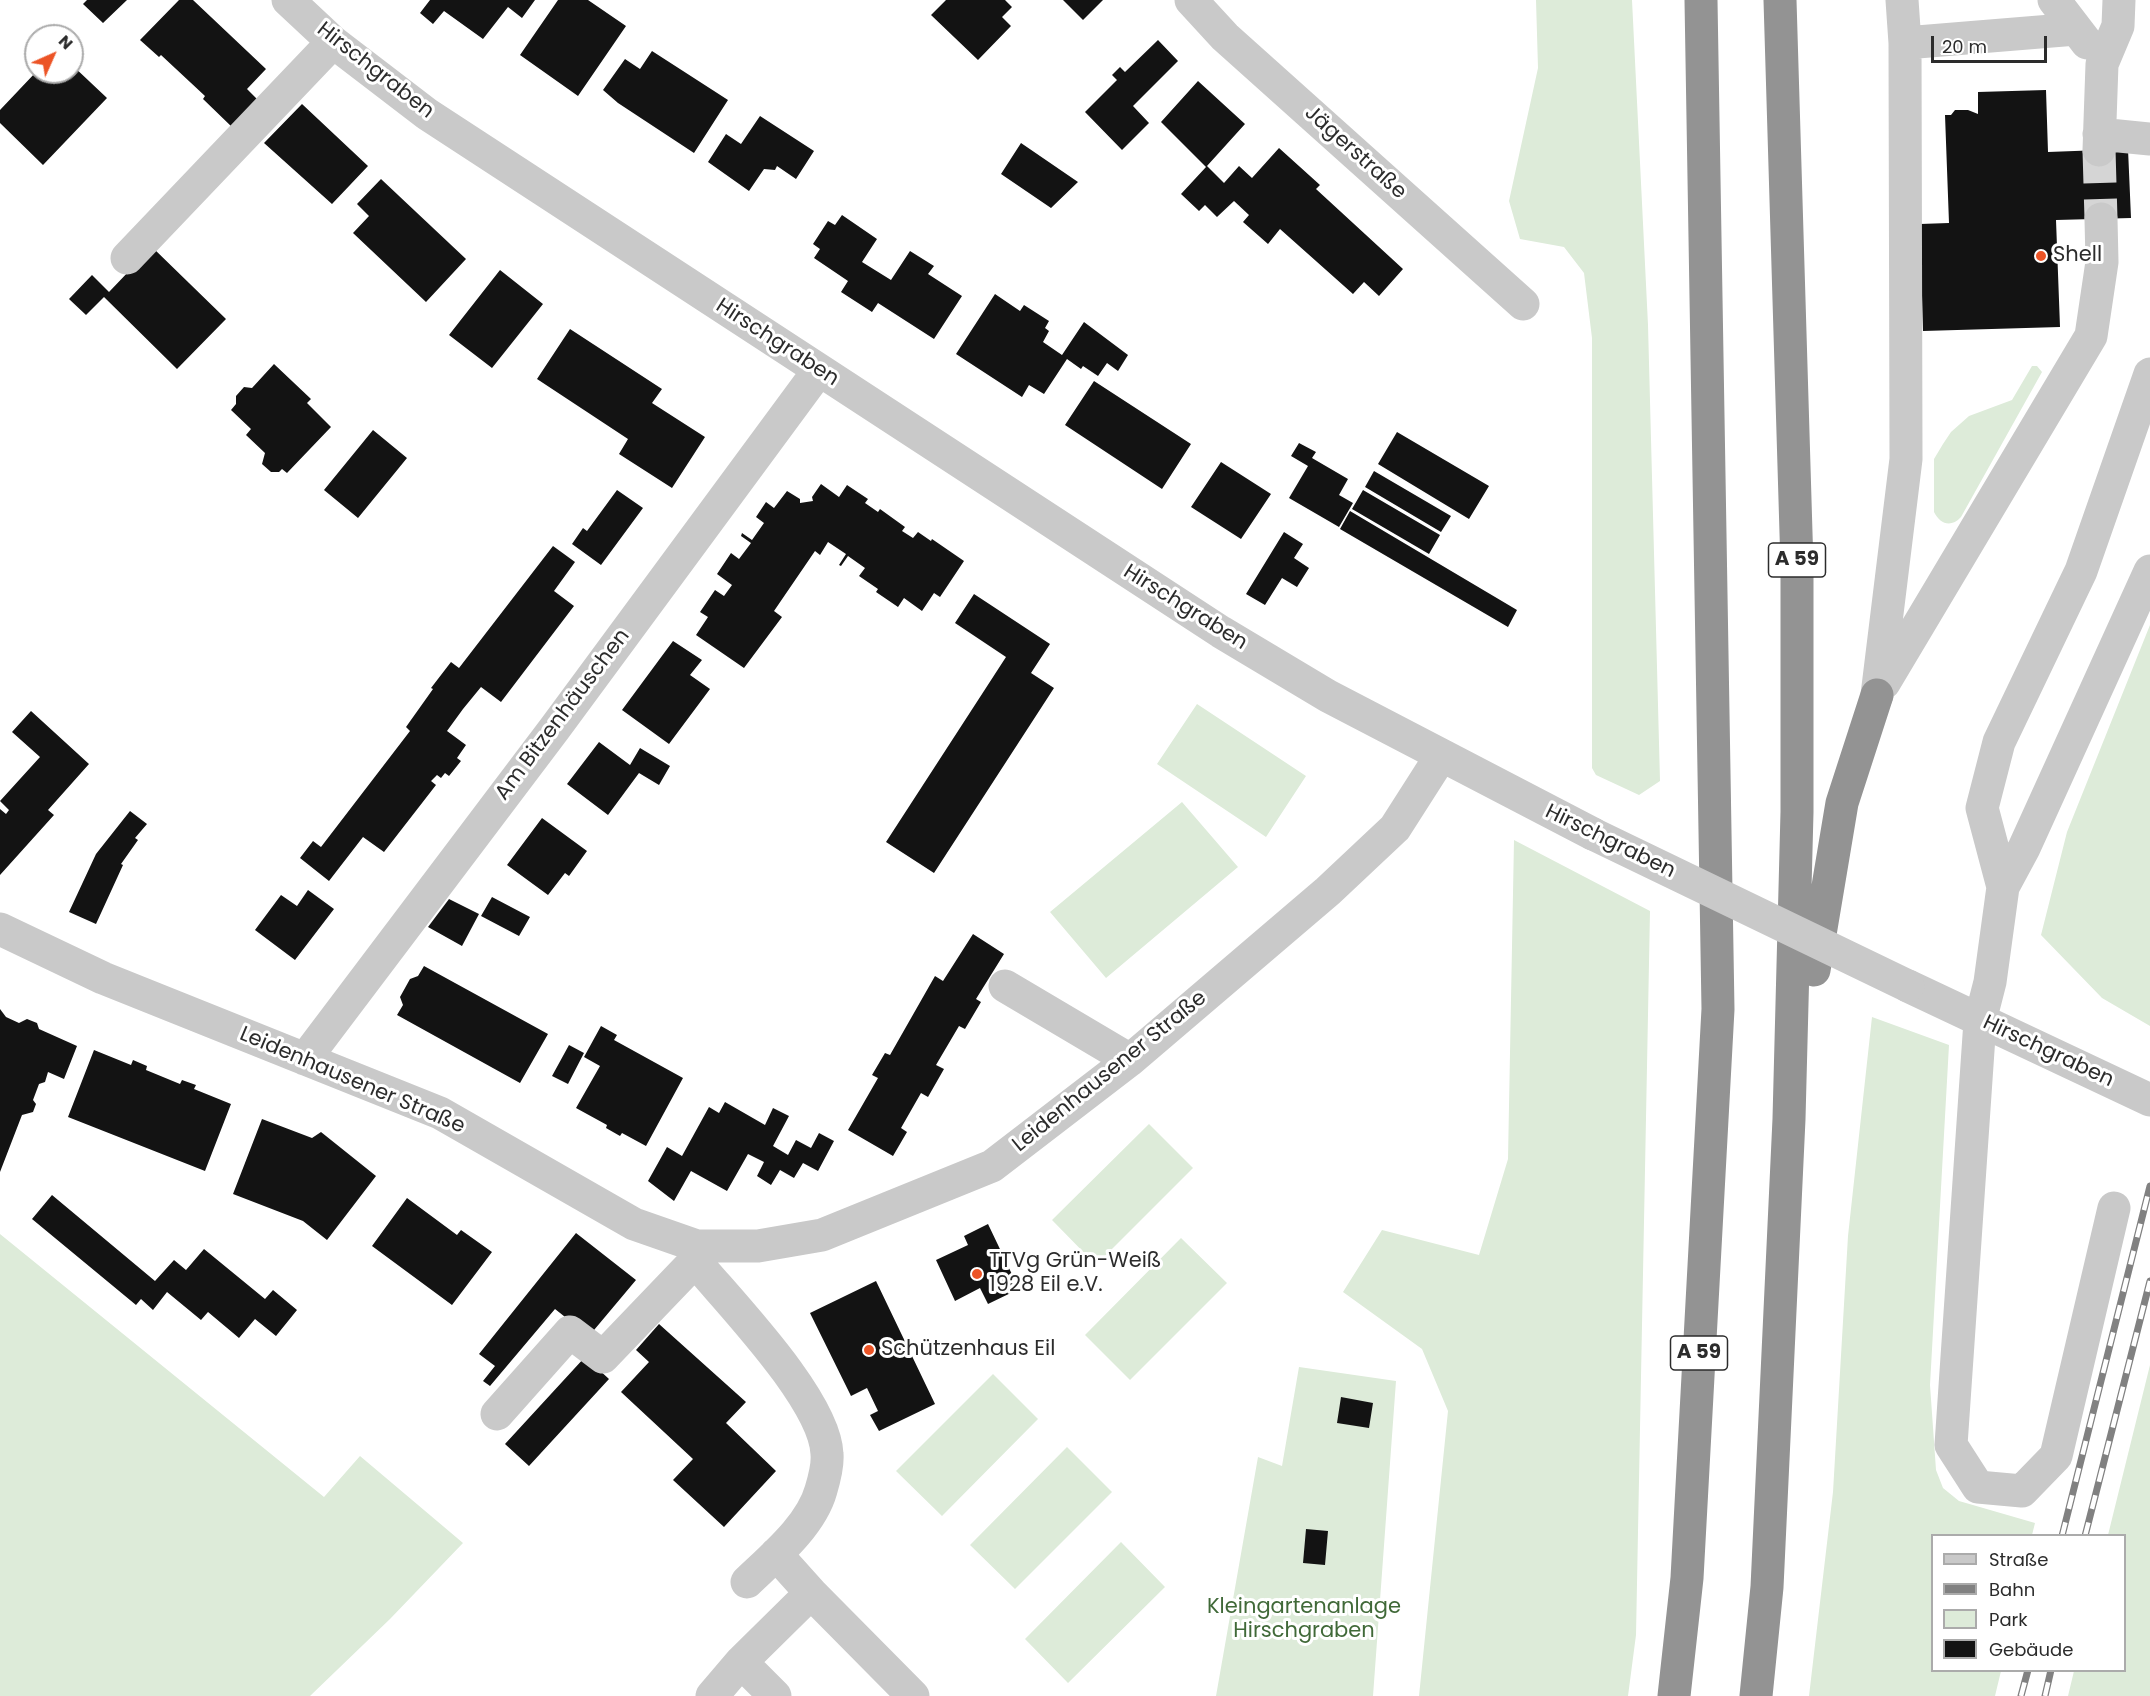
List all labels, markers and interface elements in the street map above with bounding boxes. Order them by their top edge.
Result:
street label: Hirschgraben [311,17,439,125]
north arrow [24,24,84,84]
scale bar [1934,24,2050,62]
text: N [53,30,78,55]
text: 20 m [1942,34,1987,59]
street label: Jägerstraße [1299,101,1411,205]
place label: Shell [2053,243,2102,269]
marker: Shell [2034,249,2048,263]
street label: Hirschgraben [711,294,843,392]
road number: A 59 [1768,543,1826,577]
street label: Hirschgraben [1118,560,1252,656]
street label: Am Bitzenhäuschen [490,624,636,806]
street label: Hirschgraben [1541,800,1679,884]
street label: Leidenhausener Straße [1008,986,1212,1158]
street label: Hirschgraben [1979,1011,2117,1093]
street label: Leidenhausener Straße [236,1022,468,1140]
place label: TTVg Grün-Weiß 1928 Eil e.V. [989,1249,1161,1299]
marker: TTVg Grün-Weiß 1928 Eil e.V. [970,1267,984,1281]
road number: A 59 [1670,1336,1728,1370]
place label: Schützenhaus Eil [881,1337,1055,1363]
marker: Schützenhaus Eil [862,1343,876,1357]
legend [1931,1534,2126,1672]
text: Straße [1989,1547,2048,1572]
text: Bahn [1989,1577,2035,1602]
park label: Kleingartenanlage Hirschgraben [1207,1595,1401,1645]
text: Park [1989,1607,2028,1632]
text: Gebäude [1989,1637,2073,1662]

